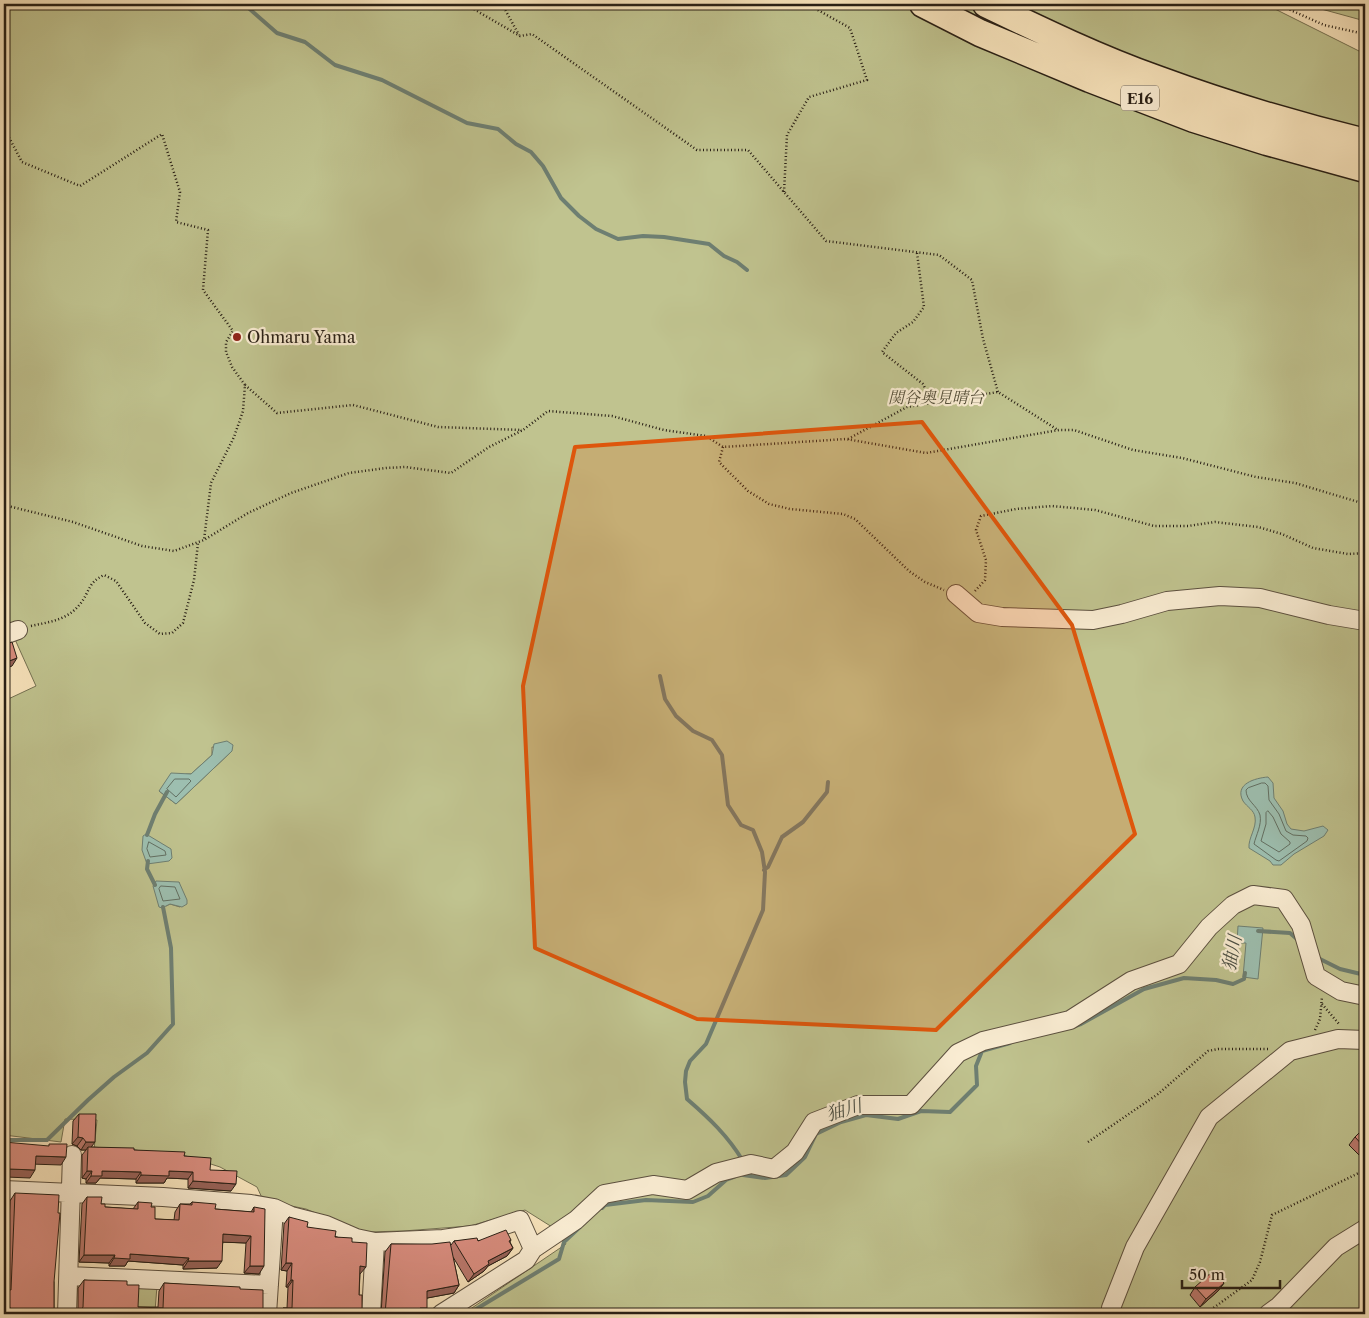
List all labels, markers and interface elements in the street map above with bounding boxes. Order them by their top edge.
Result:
road number: E16 [1121,86,1159,110]
place label: Ohmaru Yama [247,327,356,347]
marker: Ohmaru Yama [231,331,243,343]
park label: 関谷奥見晴台 [888,387,985,407]
water label: 㹨川 [1218,931,1247,973]
water label: 㹨川 [824,1094,866,1126]
scale bar [1182,1258,1279,1290]
text: 50 m [1189,1265,1225,1284]

